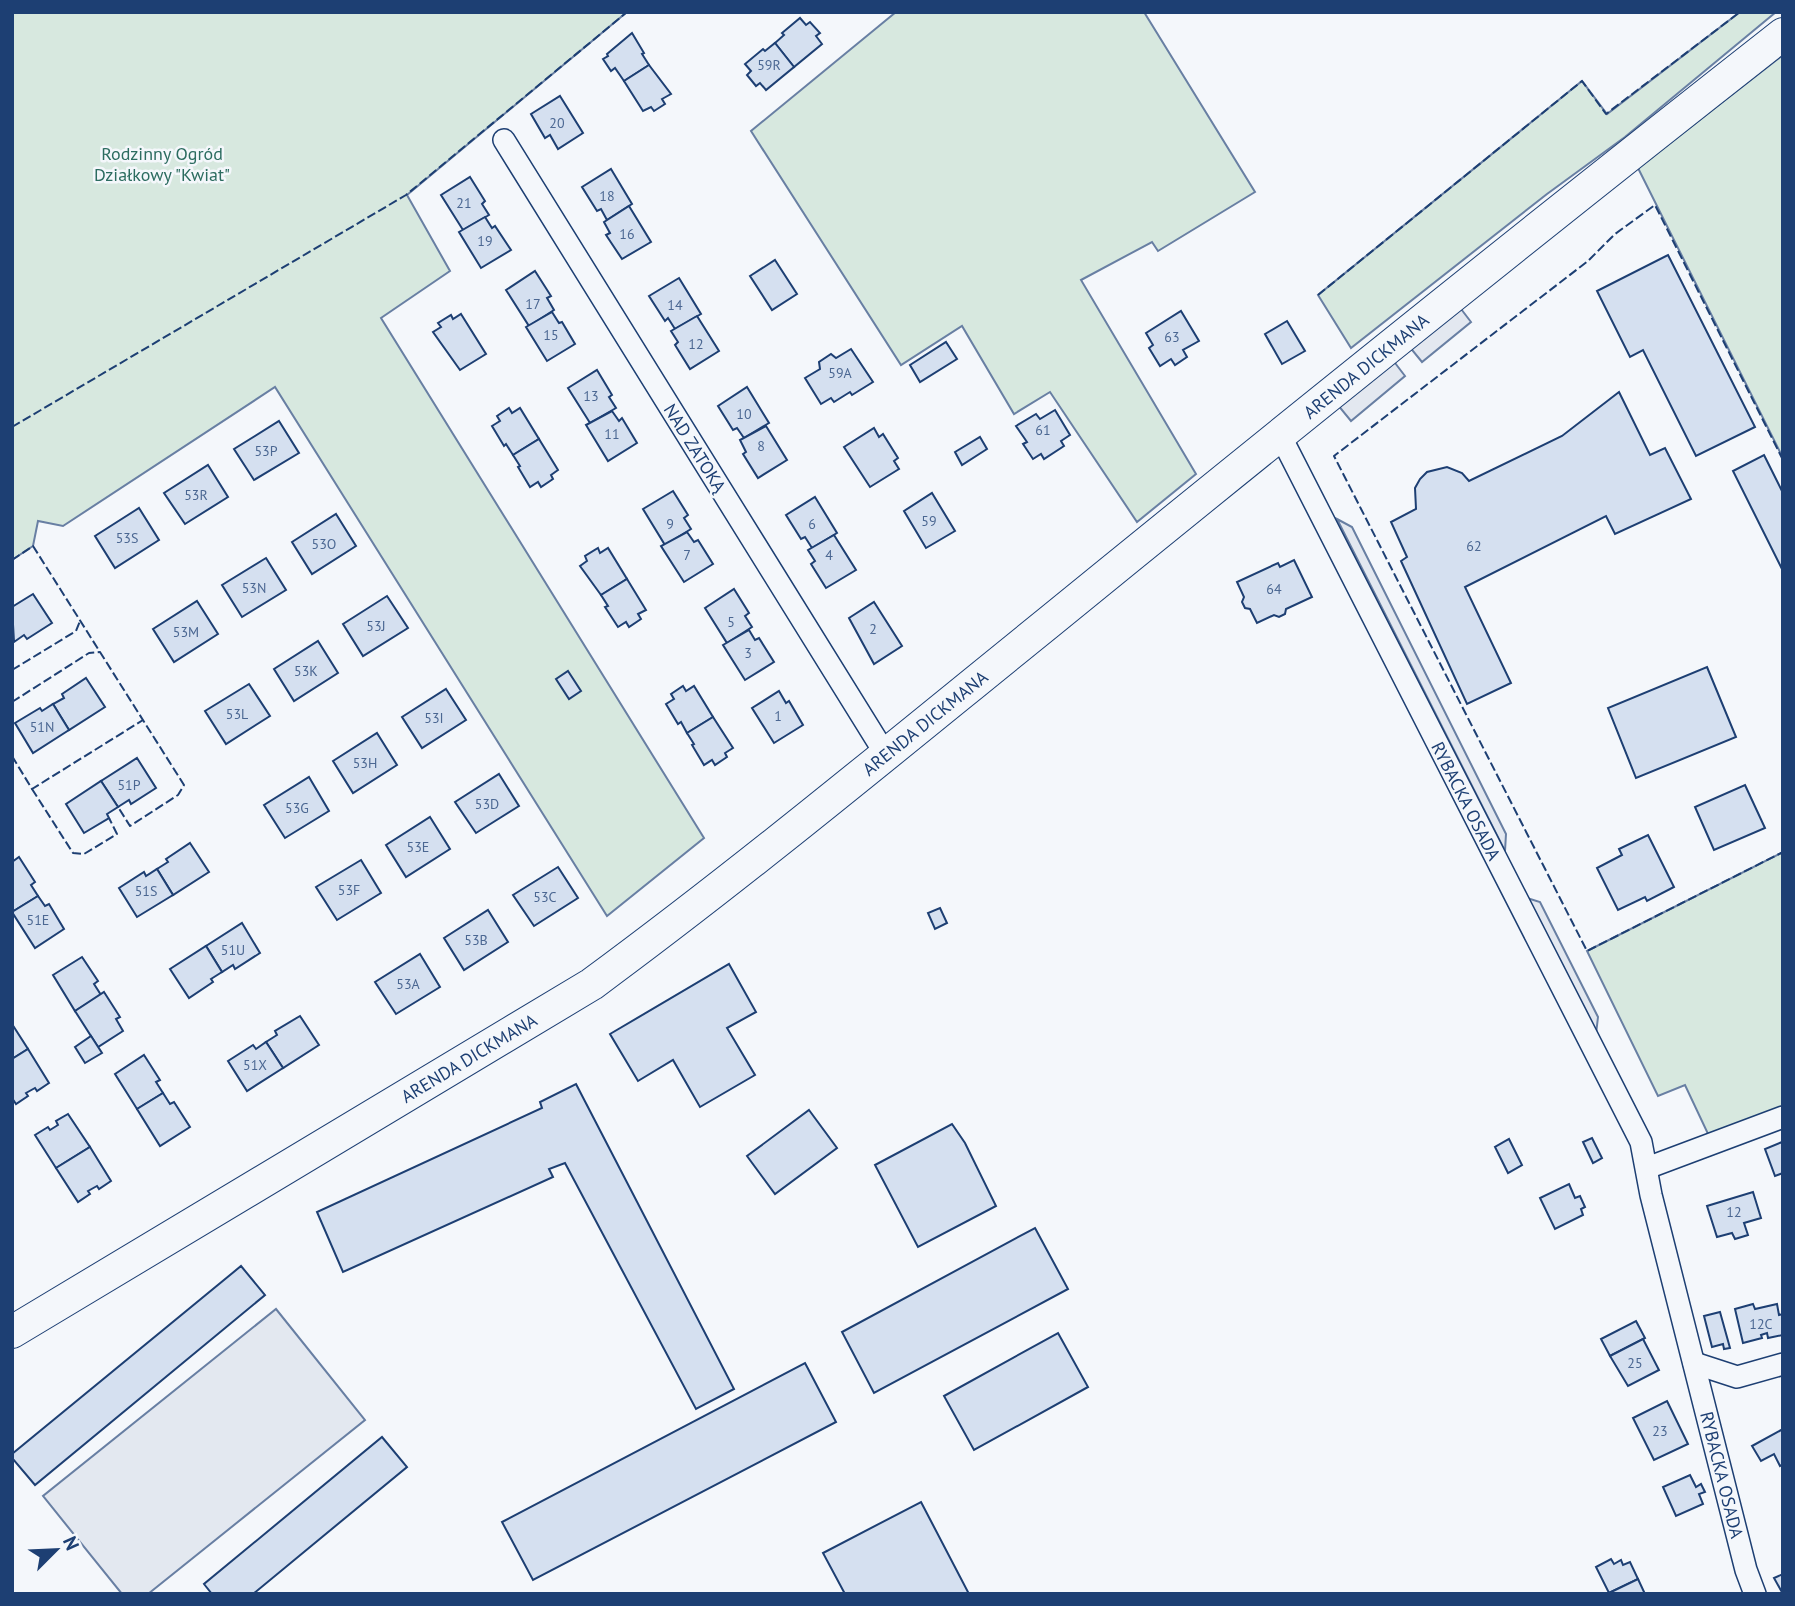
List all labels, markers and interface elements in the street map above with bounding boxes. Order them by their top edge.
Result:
house number: 59R [757,56,781,74]
house number: 20 [549,114,565,132]
park label: Rodzinny Ogród Działkowy "Kwiat" [94,142,230,186]
house number: 18 [599,187,615,205]
house number: 21 [456,194,472,212]
house number: 16 [619,225,635,243]
house number: 19 [477,232,493,250]
house number: 17 [525,295,541,313]
house number: 14 [667,296,683,314]
street label: ARENDA DICKMANA [1299,308,1434,424]
house number: 15 [543,326,559,344]
house number: 63 [1164,328,1180,346]
house number: 12 [688,335,704,353]
house number: 59A [828,364,853,382]
house number: 13 [583,387,599,405]
street label: NAD ZATOKĄ [659,399,732,497]
house number: 10 [736,405,752,423]
house number: 61 [1035,421,1051,439]
house number: 11 [604,425,620,443]
house number: 8 [757,437,765,455]
house number: 53P [254,442,278,460]
house number: 53R [184,486,208,504]
house number: 59 [921,512,937,530]
house number: 9 [666,515,674,533]
house number: 6 [808,515,816,533]
house number: 53S [116,529,138,547]
house number: 53O [312,535,336,553]
house number: 62 [1466,537,1482,555]
house number: 7 [683,546,691,564]
house number: 4 [825,546,833,564]
house number: 53N [242,579,266,597]
house number: 64 [1266,580,1282,598]
house number: 5 [727,613,735,631]
house number: 53J [366,617,386,635]
house number: 2 [869,620,877,638]
house number: 53M [173,623,199,641]
house number: 3 [744,644,752,662]
house number: 53K [294,662,318,680]
street label: ARENDA DICKMANA [858,665,993,781]
house number: 53L [226,705,248,723]
house number: 1 [774,707,782,725]
house number: 53I [424,709,444,727]
house number: 51N [30,718,54,736]
street label: RYBACKA OSADA [1426,738,1506,864]
house number: 53H [353,754,377,772]
house number: 51P [117,776,141,794]
house number: 53D [475,795,499,813]
house number: 53G [285,799,309,817]
house number: 53E [407,838,429,856]
house number: 53F [338,881,360,899]
house number: 51S [135,882,157,900]
house number: 53C [533,888,557,906]
house number: 51E [27,911,49,929]
house number: 53B [464,931,488,949]
house number: 51U [221,941,245,959]
house number: 53A [396,975,421,993]
street label: ARENDA DICKMANA [397,1008,542,1108]
house number: 51X [243,1056,267,1074]
house number: 12 [1726,1203,1742,1221]
house number: 12C [1749,1315,1773,1333]
house number: 25 [1627,1354,1643,1372]
street label: RYBACKA OSADA [1695,1409,1749,1541]
house number: 23 [1652,1422,1668,1440]
north arrow [21,1515,91,1585]
text: N [58,1533,85,1554]

